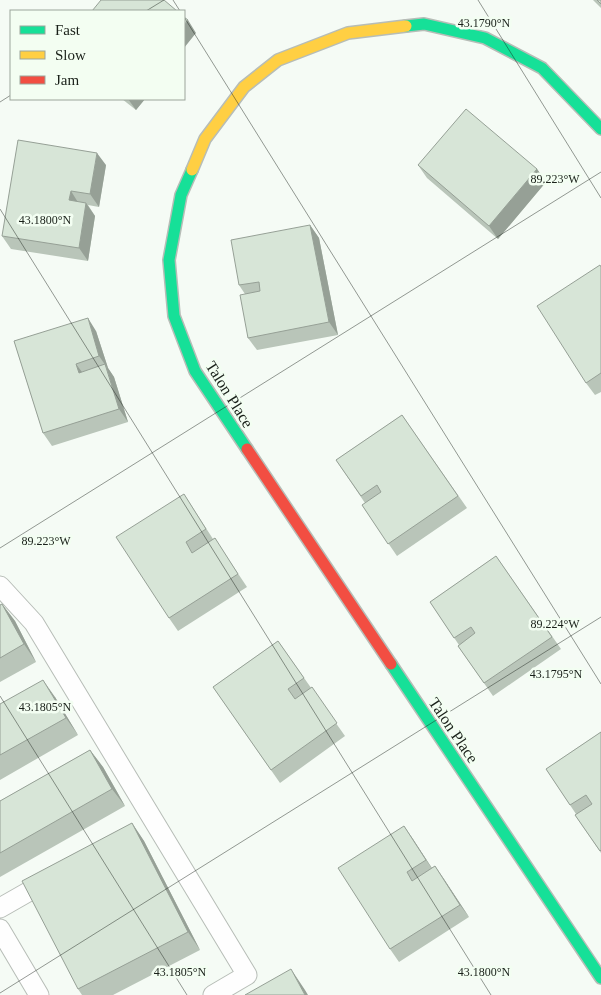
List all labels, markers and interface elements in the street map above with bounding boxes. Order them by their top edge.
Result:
legend [10,10,185,100]
text: 43.1790°N [458,16,511,30]
text: Fast [55,22,81,38]
text: Slow [55,47,86,63]
text: Jam [55,72,79,88]
text: 89.223°W [530,172,580,186]
text: 43.1800°N [19,213,72,227]
street label: Talon Place [203,358,257,431]
text: 89.223°W [21,534,71,548]
text: 89.224°W [530,617,580,631]
text: 43.1795°N [530,667,583,681]
street label: Talon Place [426,694,482,766]
text: 43.1805°N [19,700,72,714]
text: 43.1805°N [154,965,207,979]
text: 43.1800°N [458,965,511,979]

